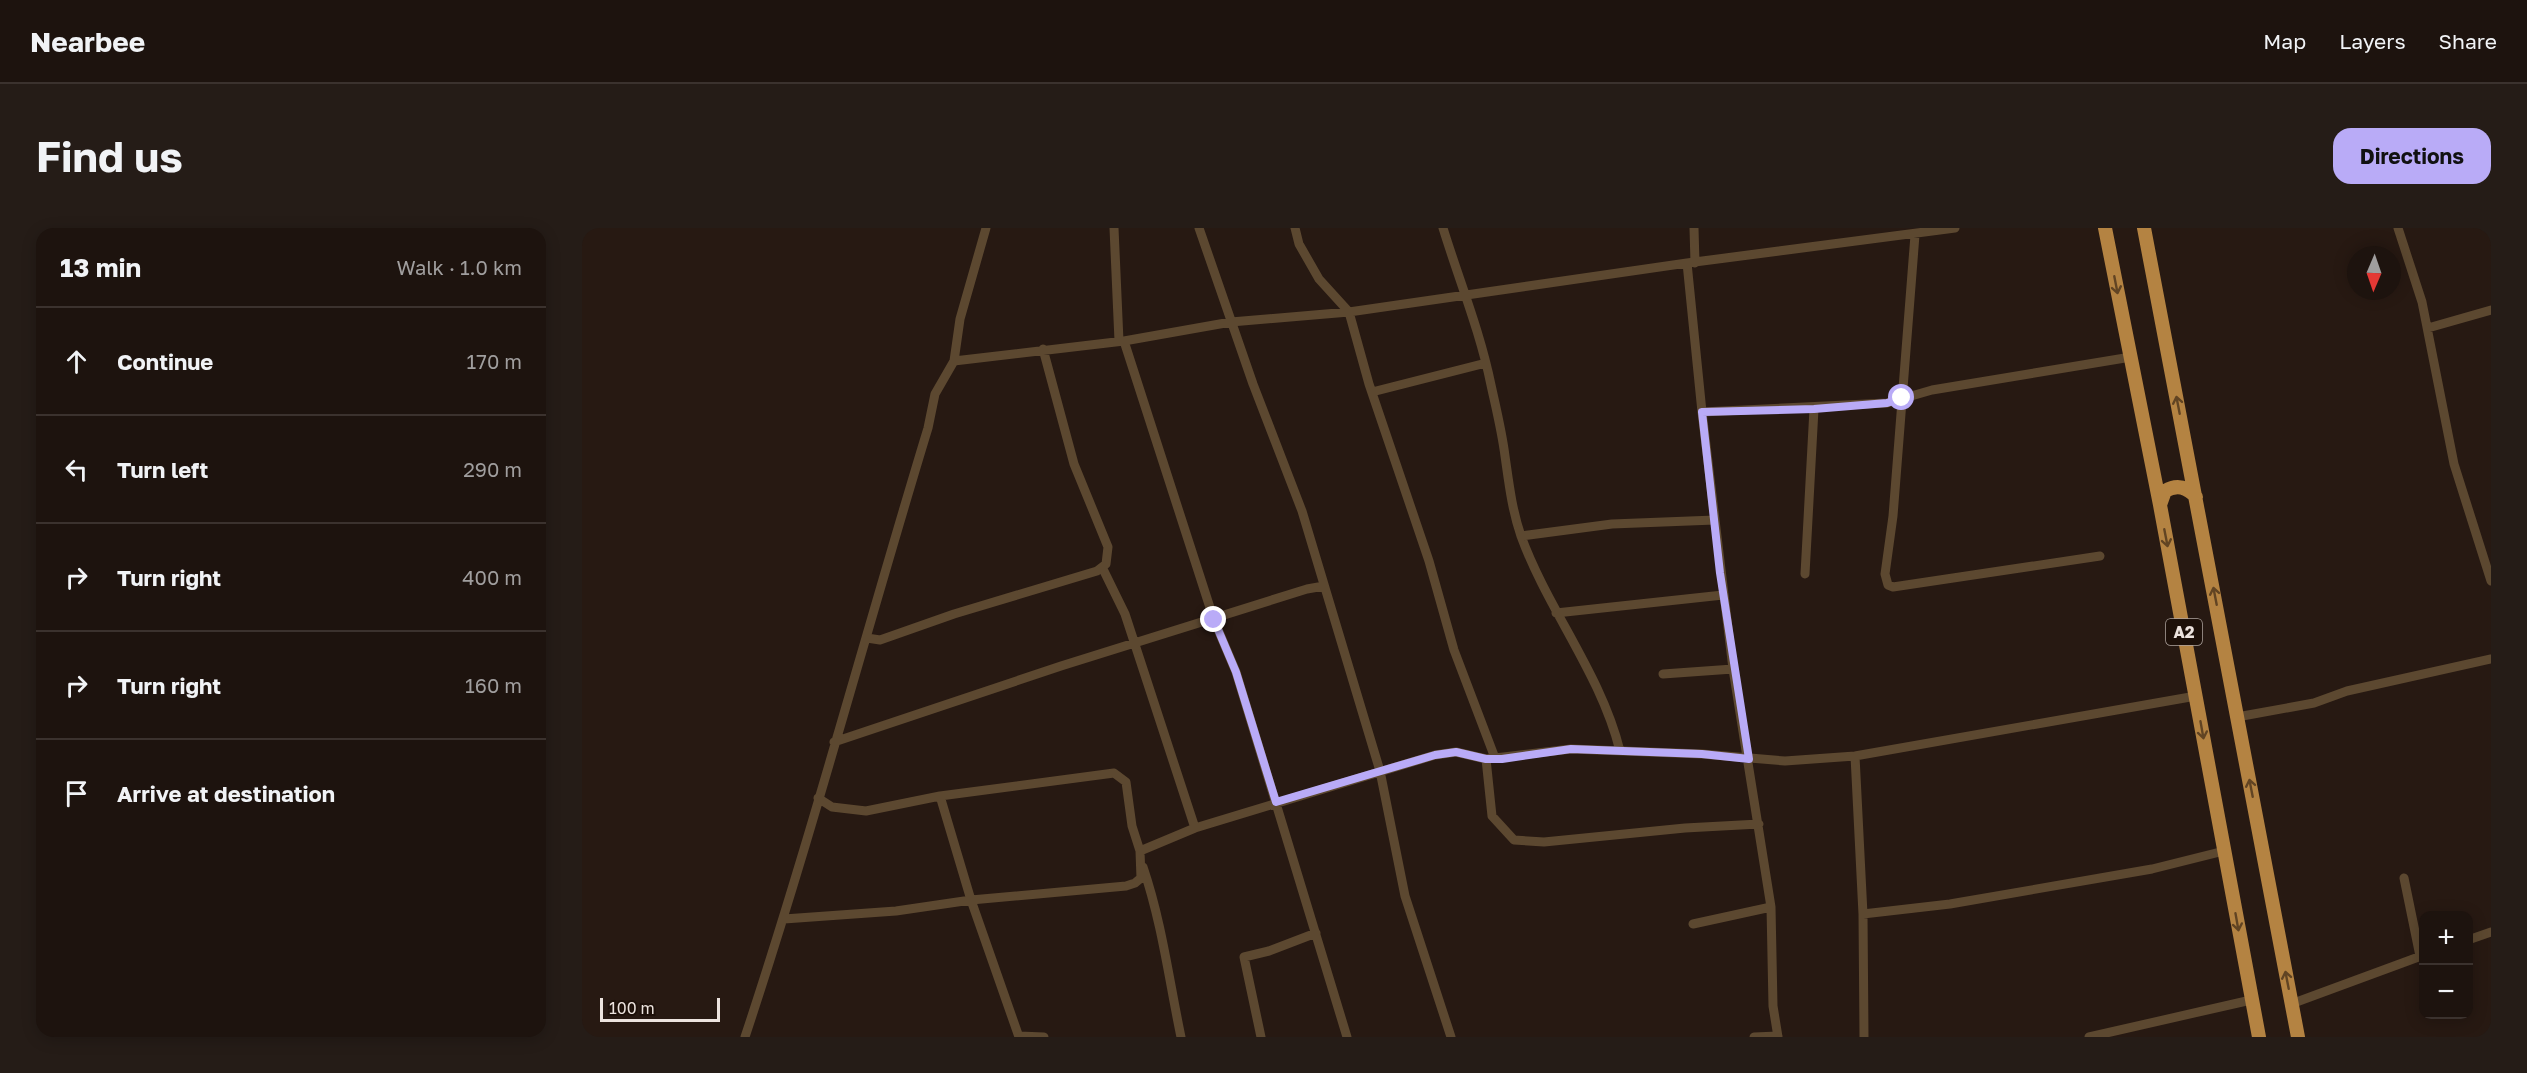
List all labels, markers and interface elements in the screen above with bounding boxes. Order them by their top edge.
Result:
text: Nearbee [30,25,145,58]
text: Map [2263,28,2306,54]
text: Layers [2339,28,2406,54]
text: Share [2439,28,2497,54]
button: Directions [2333,128,2491,184]
text: Find us [36,131,183,181]
north arrow [2347,246,2401,300]
text: 13 min [60,252,141,283]
text: Walk · 1.0 km [397,255,522,279]
one-way arrow [2111,275,2122,295]
icon: ahead [60,345,93,378]
text: Continue [117,348,213,375]
text: 170 m [467,349,522,373]
route start [1888,384,1914,410]
one-way arrow [2172,395,2183,415]
icon: left [60,453,93,486]
text: Turn left [117,456,208,483]
text: 290 m [463,457,522,481]
one-way arrow [2161,528,2172,548]
icon: right [60,561,93,594]
text: Turn right [117,564,221,591]
text: 400 m [462,565,522,589]
one-way arrow [2209,587,2220,607]
route end [1200,606,1226,632]
road number: A2 [2166,619,2202,645]
icon: right [60,669,93,702]
text: Turn right [117,672,221,699]
text: 160 m [465,673,522,697]
one-way arrow [2197,720,2208,739]
icon: arrive [60,777,93,810]
one-way arrow [2245,779,2256,798]
text: Arrive at destination [117,780,335,807]
map controls [2419,911,2473,1019]
button: + [2419,911,2473,965]
one-way arrow [2232,912,2243,931]
button: − [2419,965,2473,1019]
one-way arrow [2281,970,2292,990]
scale bar [600,995,720,1022]
text: 100 m [609,998,655,1018]

